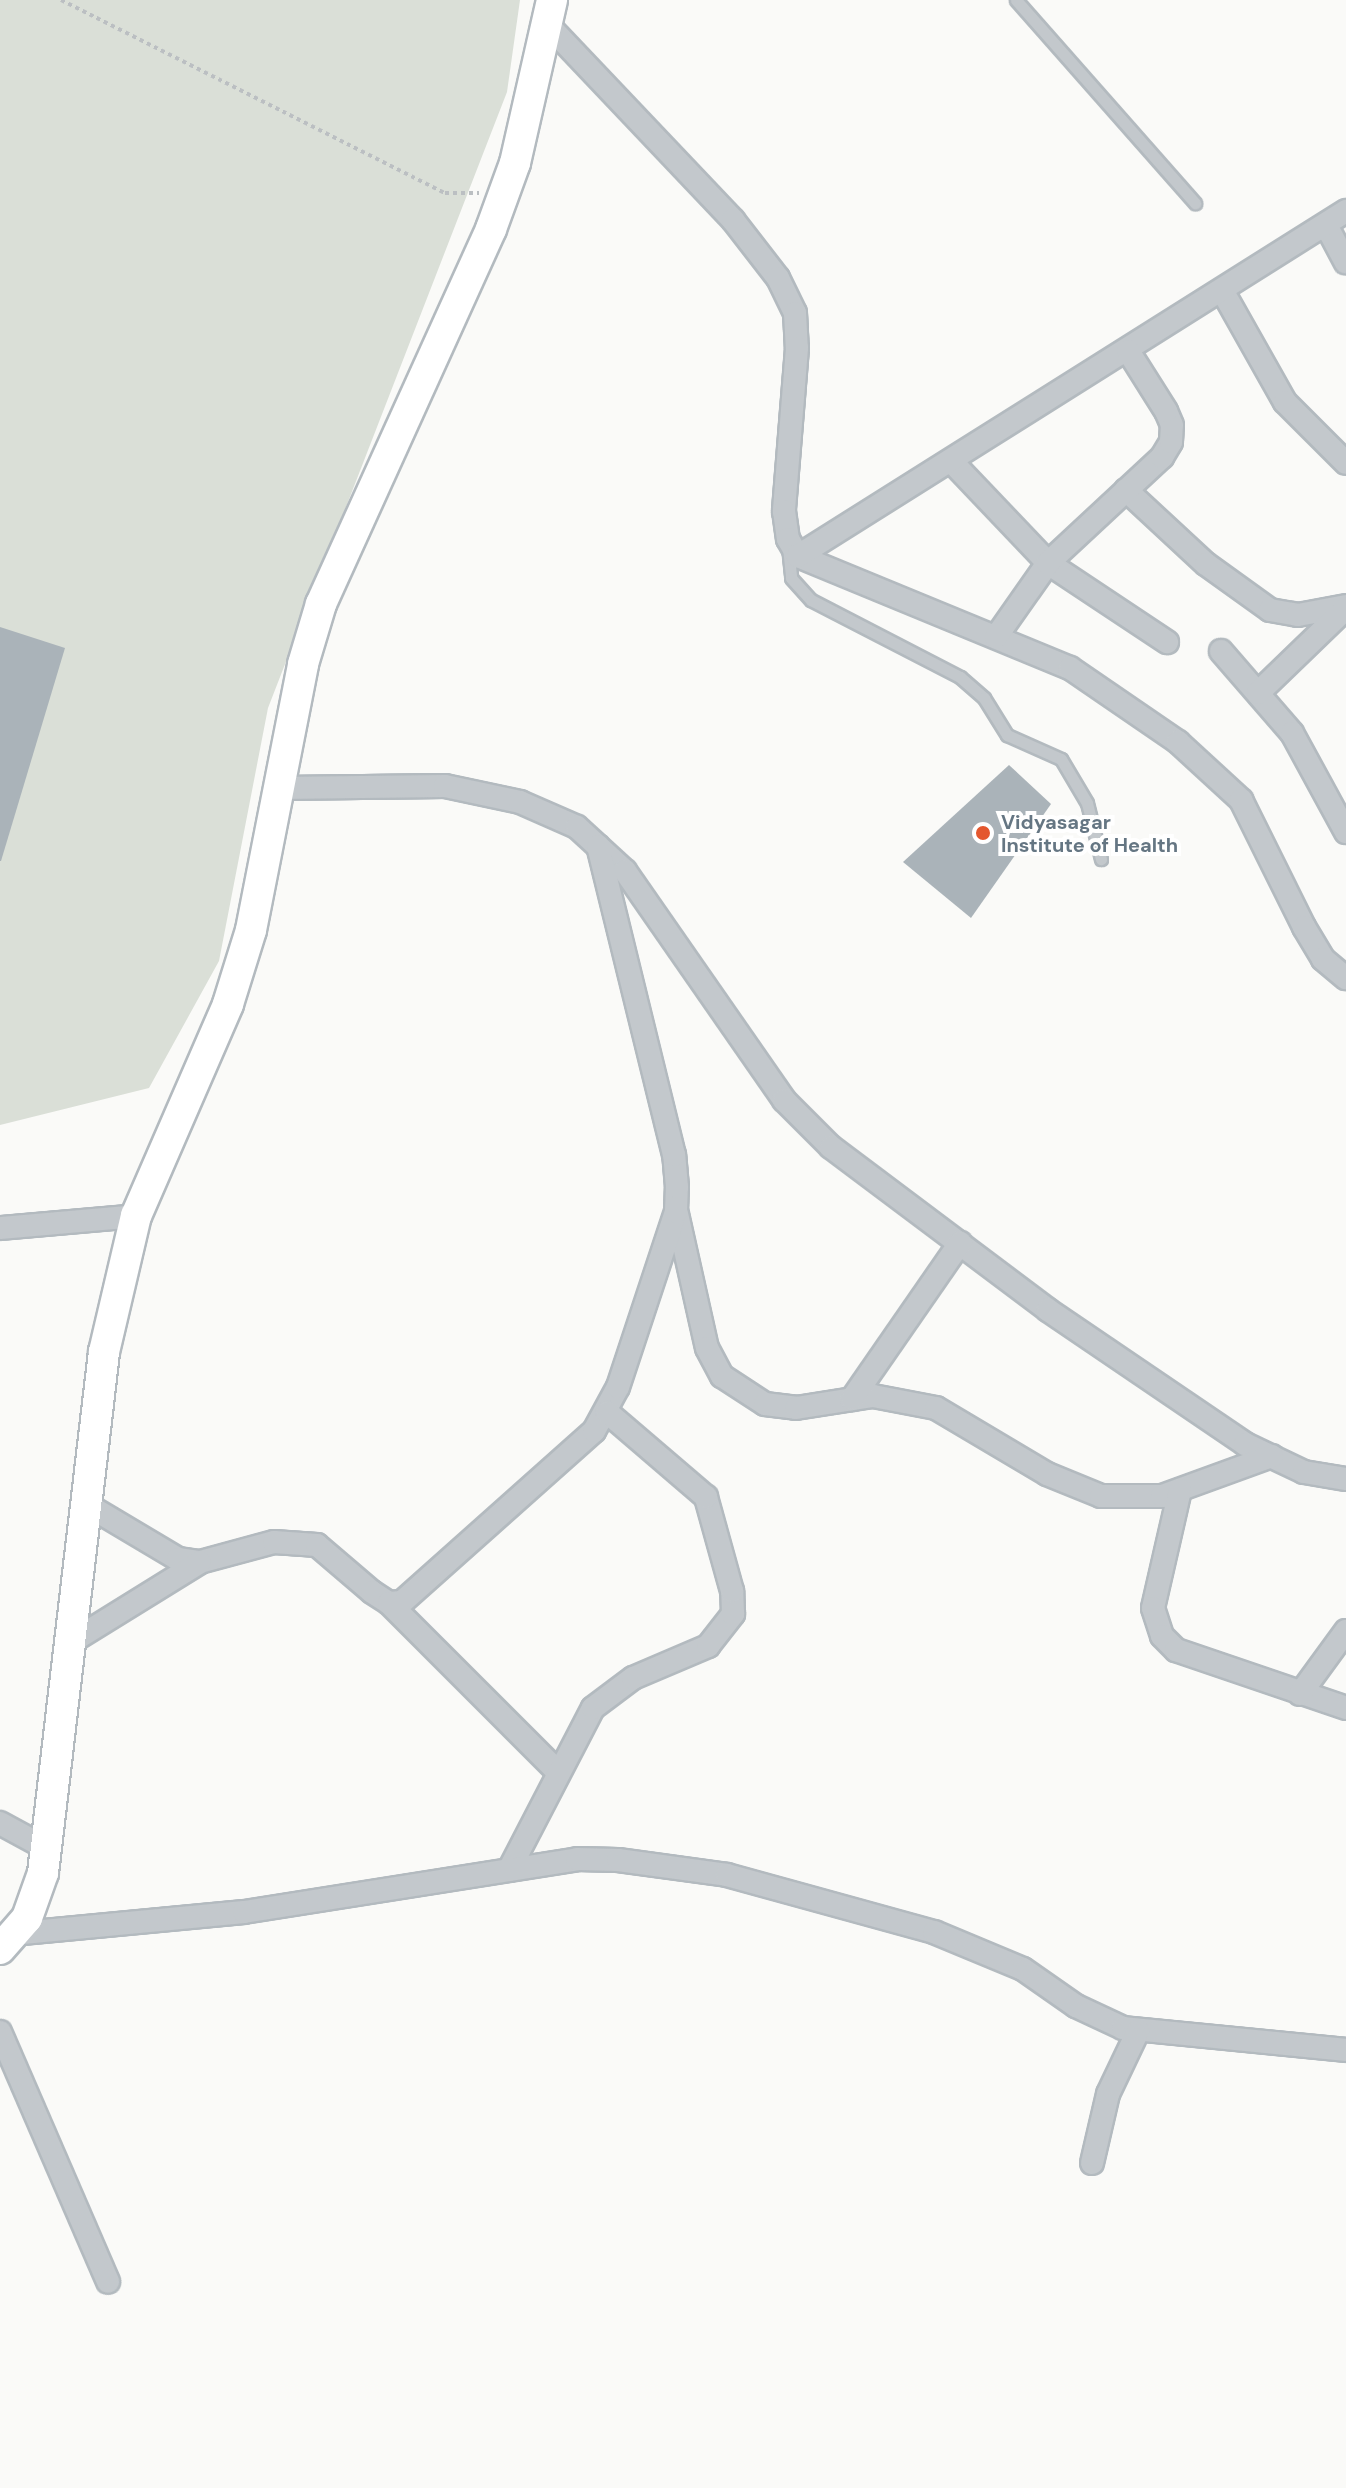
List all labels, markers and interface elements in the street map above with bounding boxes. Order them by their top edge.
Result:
place label: Vidyasagar Institute of Health [1001,810,1178,857]
marker: Vidyasagar Institute of Health [972,822,994,844]

